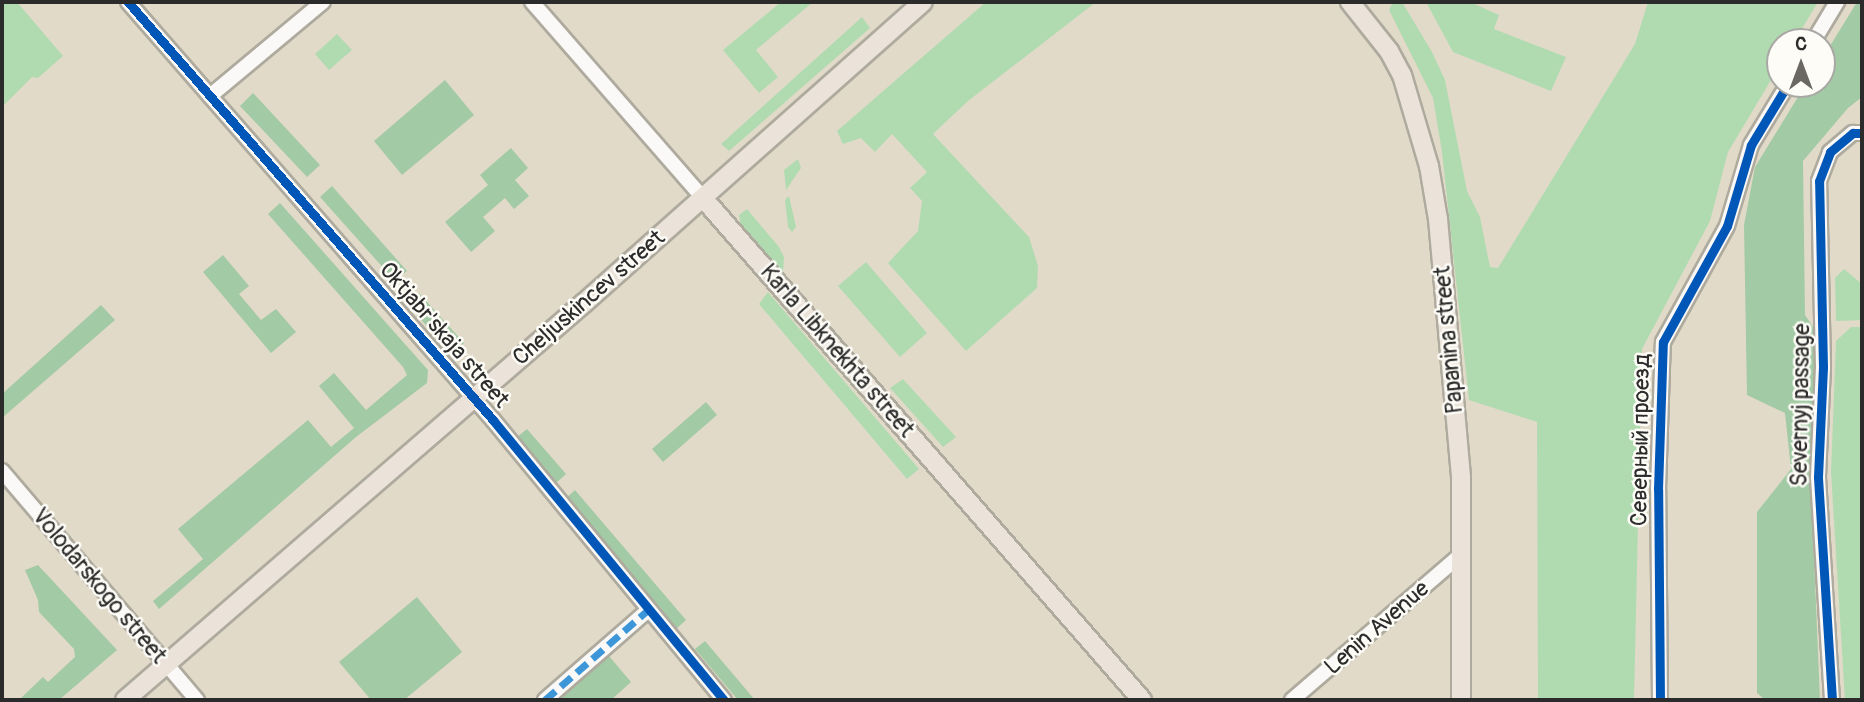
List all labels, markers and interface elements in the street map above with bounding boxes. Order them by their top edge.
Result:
north arrow [1766,28,1836,98]
text: С [1795,32,1807,56]
street label: Cheljuskincev street [507,224,671,372]
street label: Oktjabr'skaja street [373,256,515,414]
street label: Karla Libknekhta street [754,259,920,443]
street label: Papanina street [1429,265,1469,415]
street label: Severnyj passage [1786,323,1816,487]
street label: Северный проезд [1626,354,1656,526]
street label: Volodarskogo street [26,503,172,669]
street label: Lenin Avenue [1319,575,1435,681]

